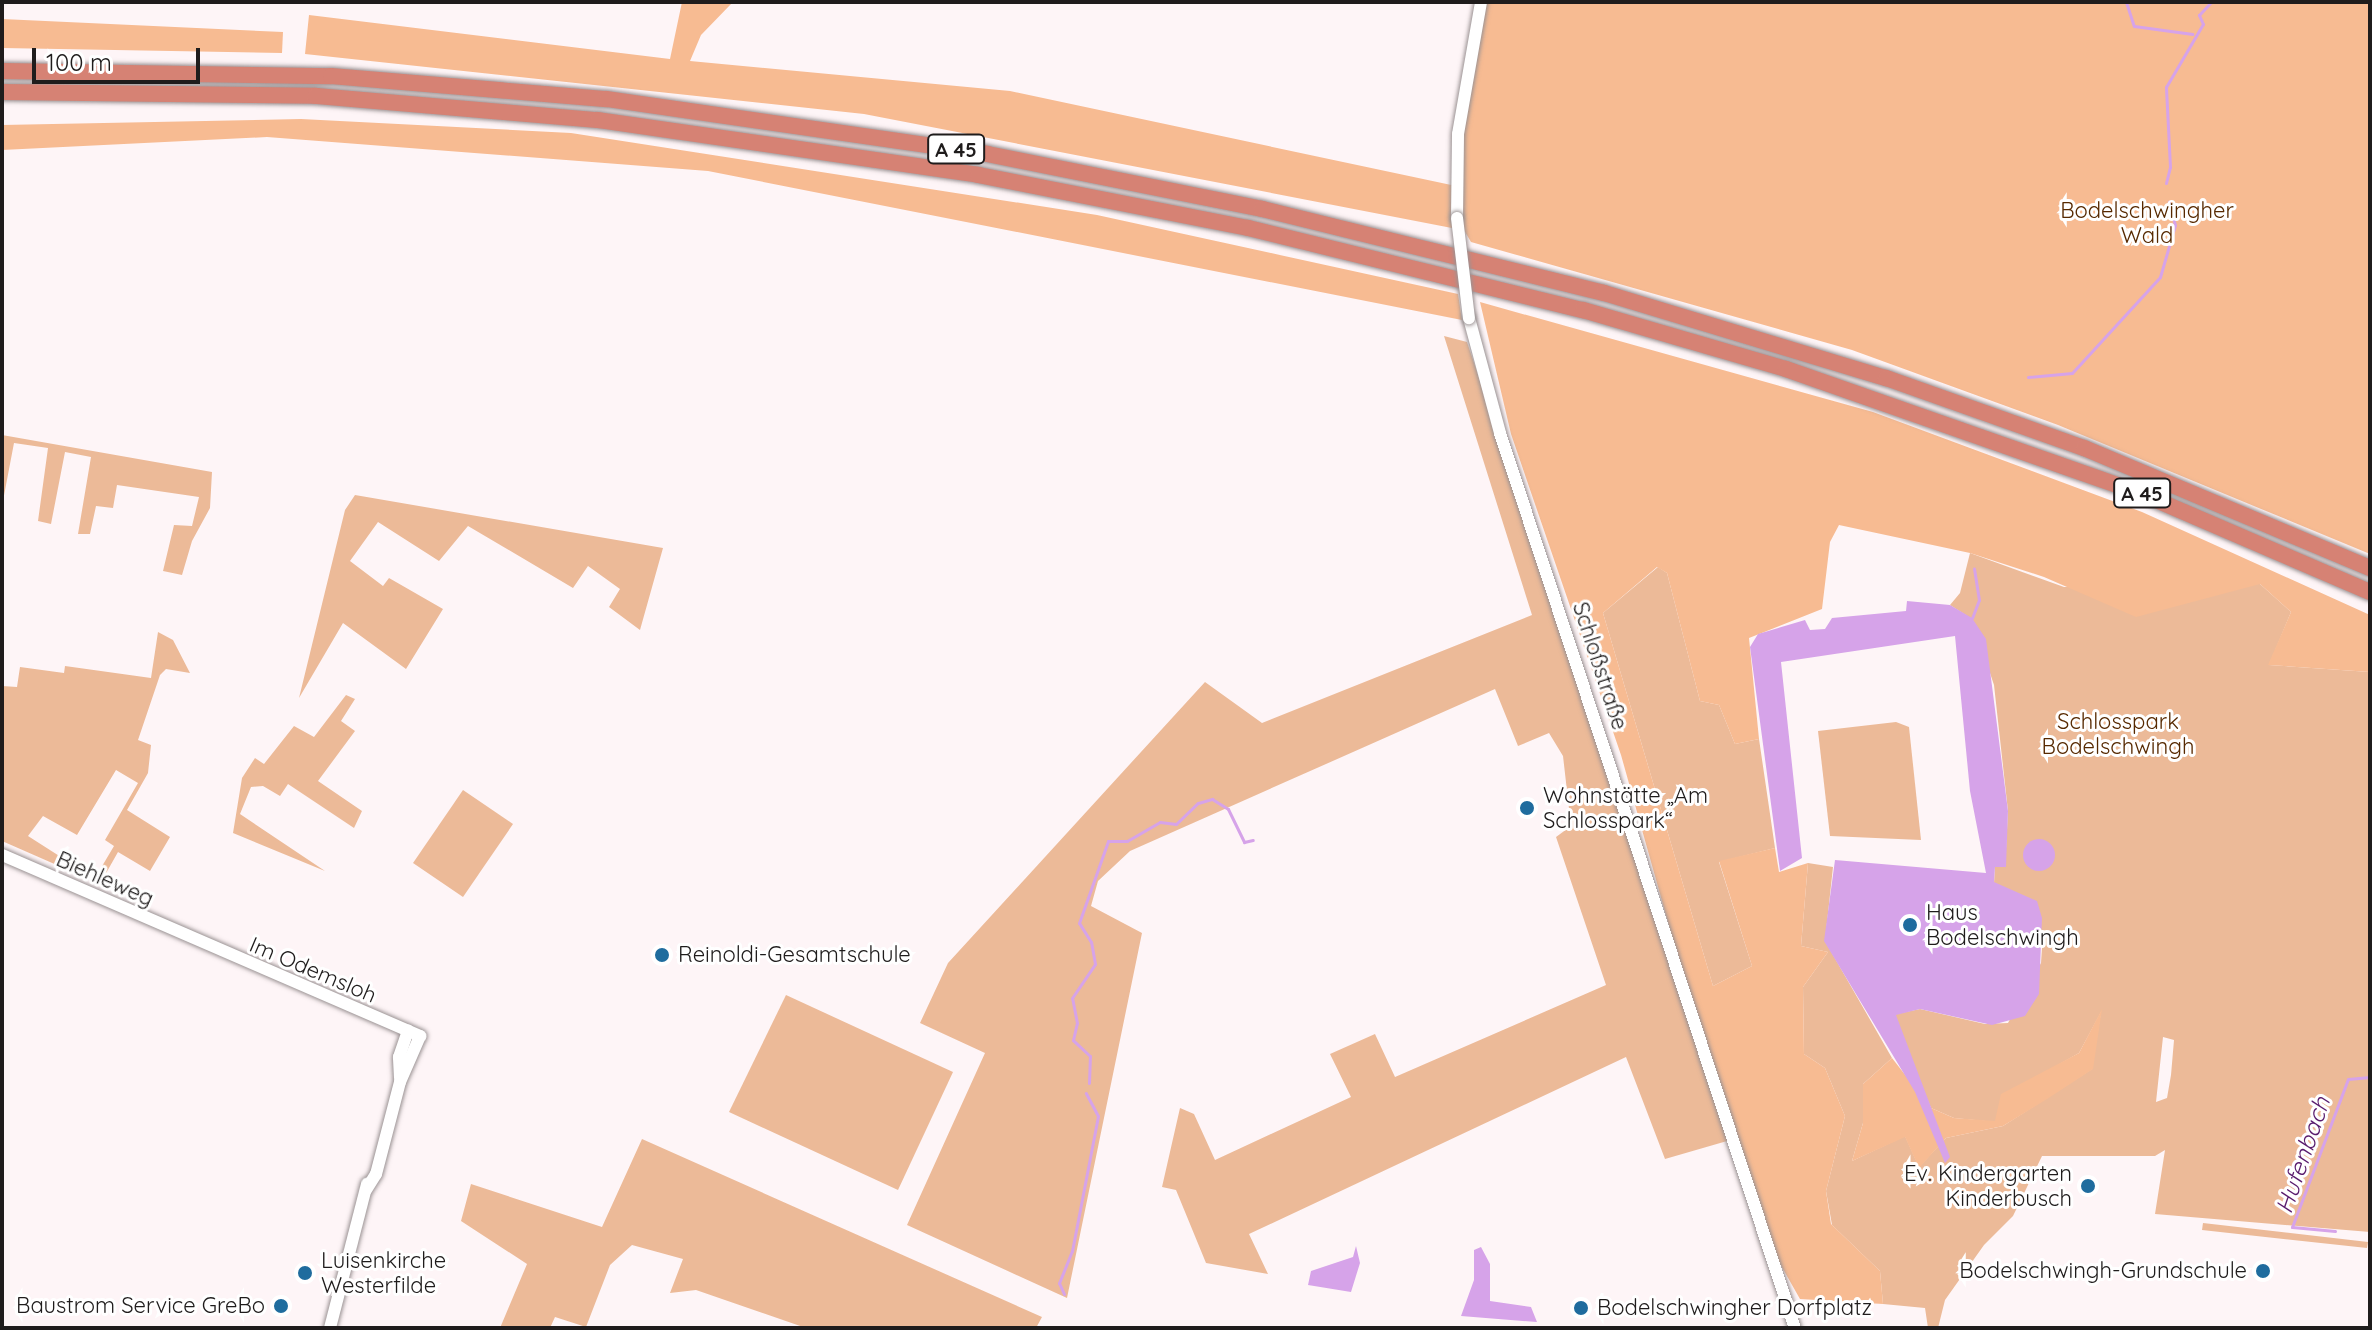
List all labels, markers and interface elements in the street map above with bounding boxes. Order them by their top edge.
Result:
scale bar [36,32,204,82]
text: 100 m [46,47,112,77]
road number: A 45 [926,133,986,165]
park label: Bodelschwingher Wald [2060,197,2234,248]
road number: A 45 [2112,477,2172,509]
street label: Schloßstraße [1567,599,1633,733]
park label: Schlosspark Bodelschwingh [2042,708,2194,760]
place label: Wohnstätte „Am Schlosspark“ [1543,782,1708,834]
marker: Wohnstätte „Am Schlosspark“ [1518,799,1536,817]
street label: Biehleweg [52,846,158,912]
place label: Haus Bodelschwingh [1926,899,2079,950]
marker: Haus Bodelschwingh [1901,916,1919,934]
street label: Im Odemsloh [246,931,380,1009]
place label: Reinoldi-Gesamtschule [678,942,911,968]
marker: Reinoldi-Gesamtschule [653,946,671,964]
water label: Hufenbach [2270,1093,2336,1217]
place label: Ev. Kindergarten Kinderbusch [1904,1160,2072,1212]
marker: Ev. Kindergarten Kinderbusch [2079,1177,2097,1195]
place label: Luisenkirche Westerfilde [321,1247,446,1298]
place label: Bodelschwingh-Grundschule [1959,1258,2247,1284]
marker: Bodelschwingh-Grundschule [2254,1262,2272,1280]
marker: Luisenkirche Westerfilde [296,1264,314,1282]
place label: Baustrom Service GreBo [16,1293,265,1319]
place label: Bodelschwingher Dorfplatz [1597,1295,1872,1321]
marker: Baustrom Service GreBo [272,1297,290,1315]
marker: Bodelschwingher Dorfplatz [1572,1299,1590,1317]

